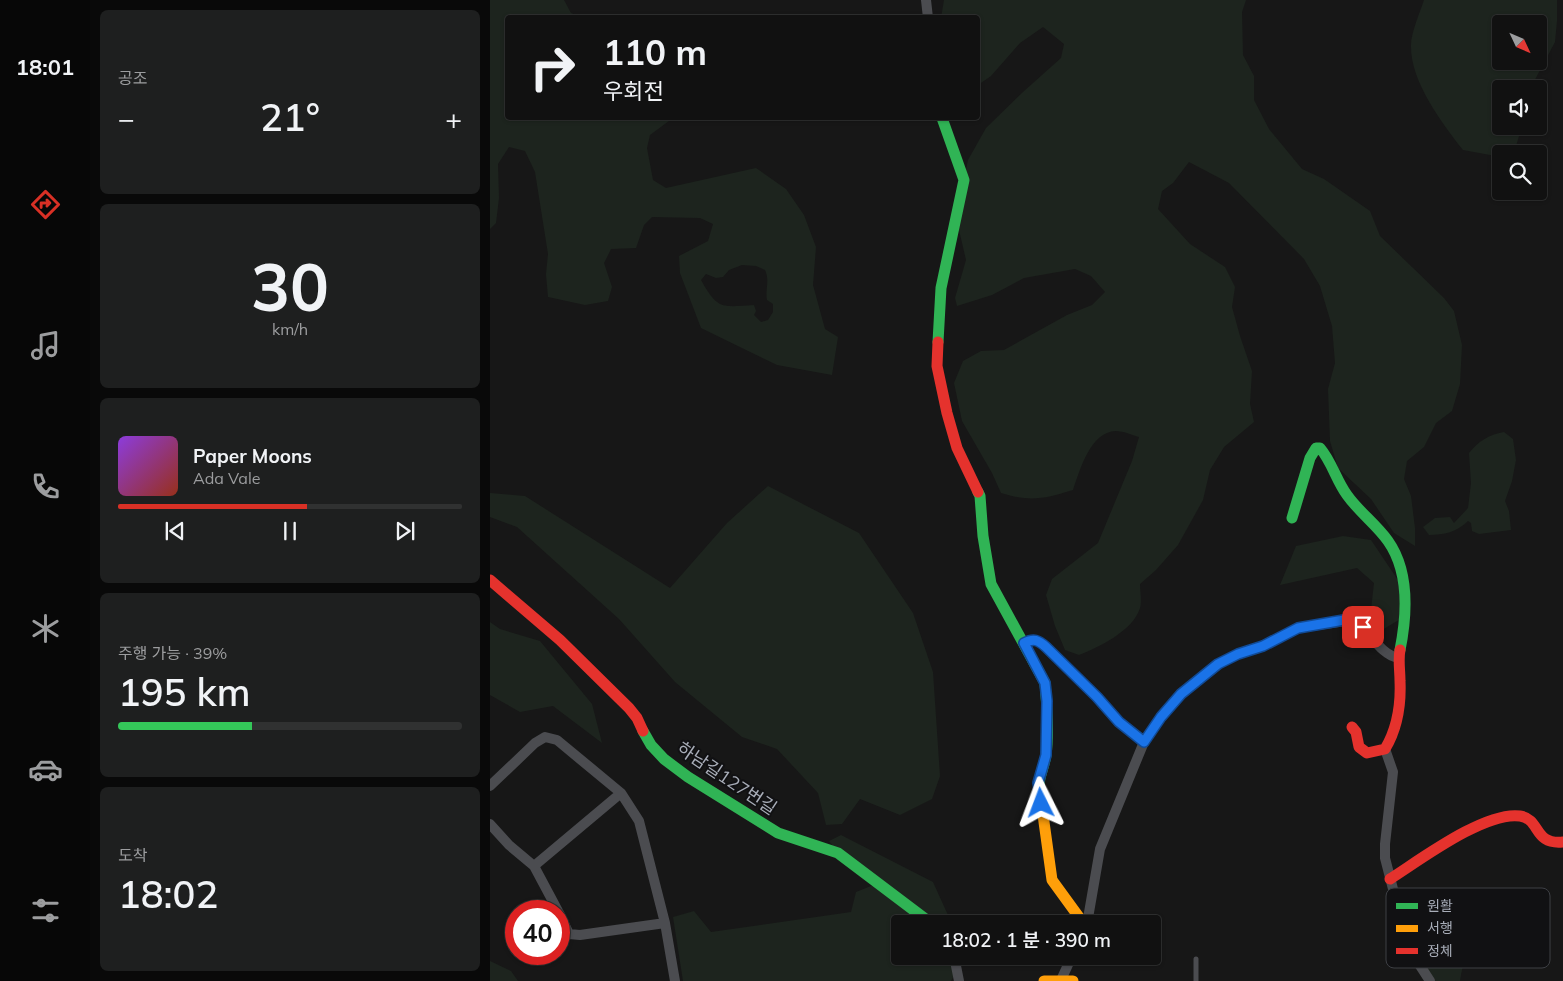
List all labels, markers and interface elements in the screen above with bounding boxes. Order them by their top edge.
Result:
north arrow [1492,15,1548,70]
map controls [1492,15,1547,200]
text: 110 m [603,30,707,74]
icon: right [520,35,585,100]
text: 18:01 [16,53,74,81]
text: 공조 [118,68,147,88]
text: 우회전 [603,77,664,105]
button: sound [1492,80,1547,135]
text: 21° [260,93,320,141]
text: − [118,101,135,136]
text: + [445,101,462,136]
button: search [1492,145,1547,200]
icon: directions [28,187,63,222]
text: 30 [251,246,329,327]
text: km/h [272,319,308,339]
icon: music [28,328,63,363]
text: Paper Moons [193,444,312,468]
text: Ada Vale [193,468,260,488]
icon: phone [28,469,63,504]
icon: previous [161,517,189,545]
icon: pause [276,517,304,545]
icon: next [391,517,419,545]
pin [1342,606,1384,648]
icon: climate [28,611,63,646]
icon: arrive [1349,613,1377,641]
text: 주행 가능 · 39% [118,643,227,663]
text: 195 km [118,668,251,716]
street label: 하남길127번길 [673,736,781,820]
icon: car [28,752,63,787]
position arrow [1014,776,1066,828]
text: 도착 [118,845,147,865]
text: 18:02 [118,870,218,918]
legend [1386,888,1550,968]
icon: filters [28,893,63,928]
text: 원활 [1427,897,1453,915]
speed limit sign: 40 [505,900,570,965]
text: 서행 [1427,919,1453,937]
text: 18:02 · 1 분 · 390 m [941,928,1111,952]
text: 정체 [1427,942,1453,960]

